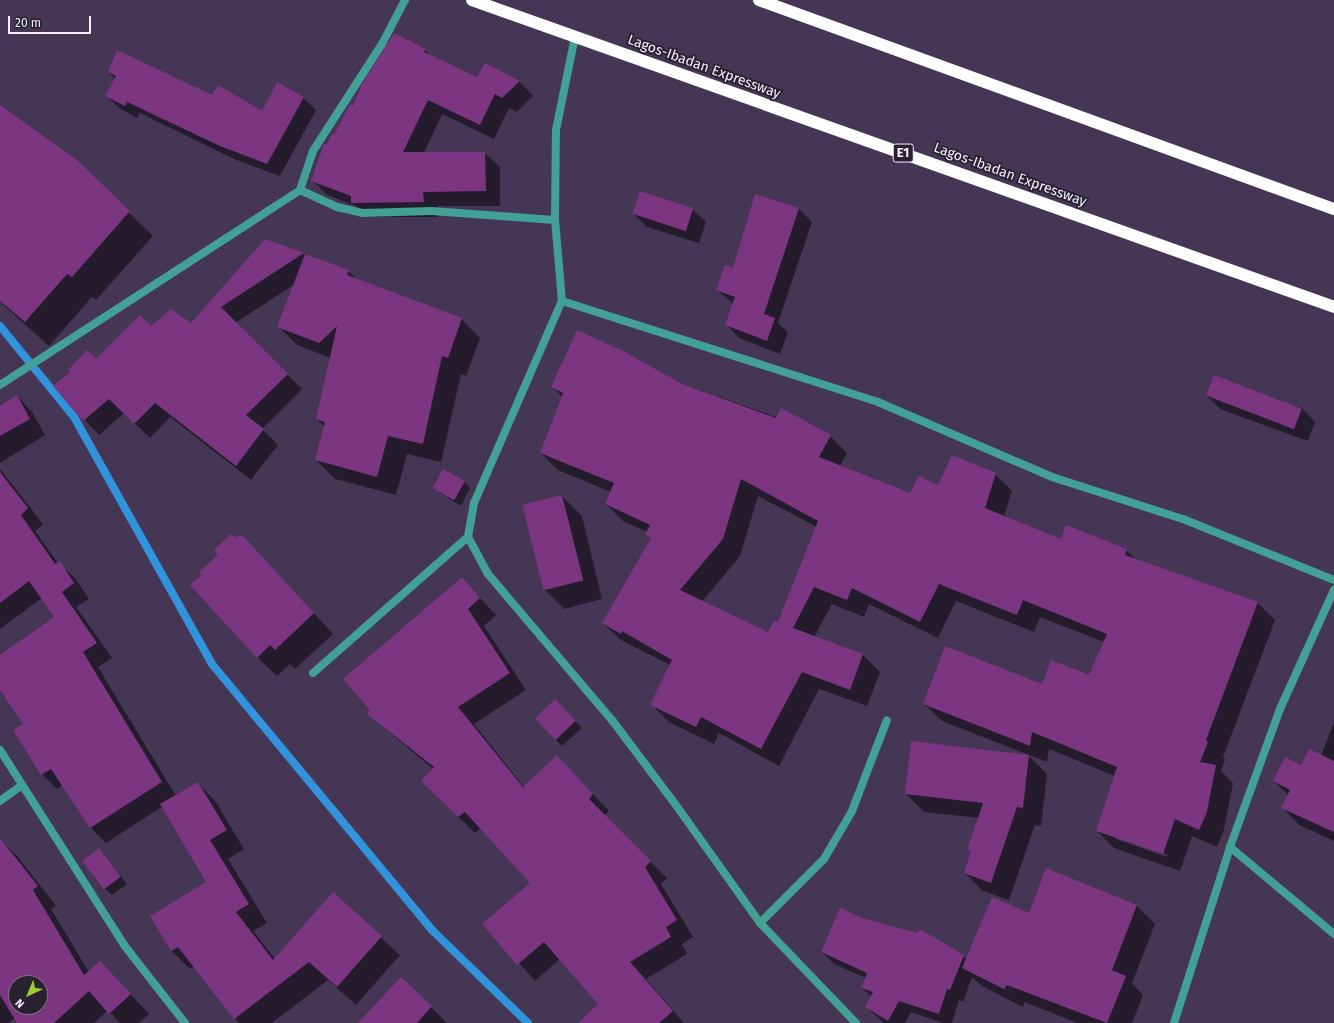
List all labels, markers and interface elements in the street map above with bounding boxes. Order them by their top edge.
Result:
scale bar [10,8,93,34]
text: 20 m [15,16,41,30]
street label: Lagos-Ibadan Expressway [625,31,783,103]
street label: Lagos-Ibadan Expressway [931,139,1089,211]
road number: E1 [892,142,914,164]
north arrow [8,975,48,1015]
text: N [13,996,27,1010]

